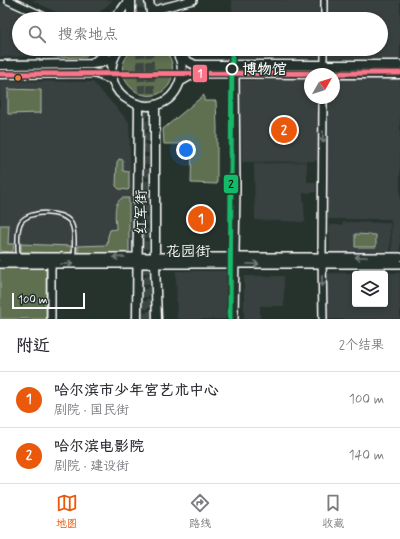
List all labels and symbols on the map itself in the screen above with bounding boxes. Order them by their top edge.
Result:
place label: 博物馆 [242,60,287,80]
marker: 博物馆 [225,62,239,76]
line badge: 1 [192,64,208,83]
text: 1 [198,67,203,81]
north arrow [304,68,340,104]
unlabelled marker [13,73,23,83]
pin: 2 [271,115,297,145]
one-way arrow [319,130,327,143]
your location [176,140,196,160]
line badge: 2 [223,174,239,194]
text: 2 [228,178,234,192]
street label: 红军街 [132,189,152,235]
pin: 1 [188,204,214,234]
street label: 花园街 [165,242,211,262]
one-way arrow [113,253,126,261]
one-way arrow [355,253,368,261]
one-way arrow [60,260,73,268]
one-way arrow [246,260,259,268]
one-way arrow [318,274,326,287]
scale bar [12,291,85,310]

